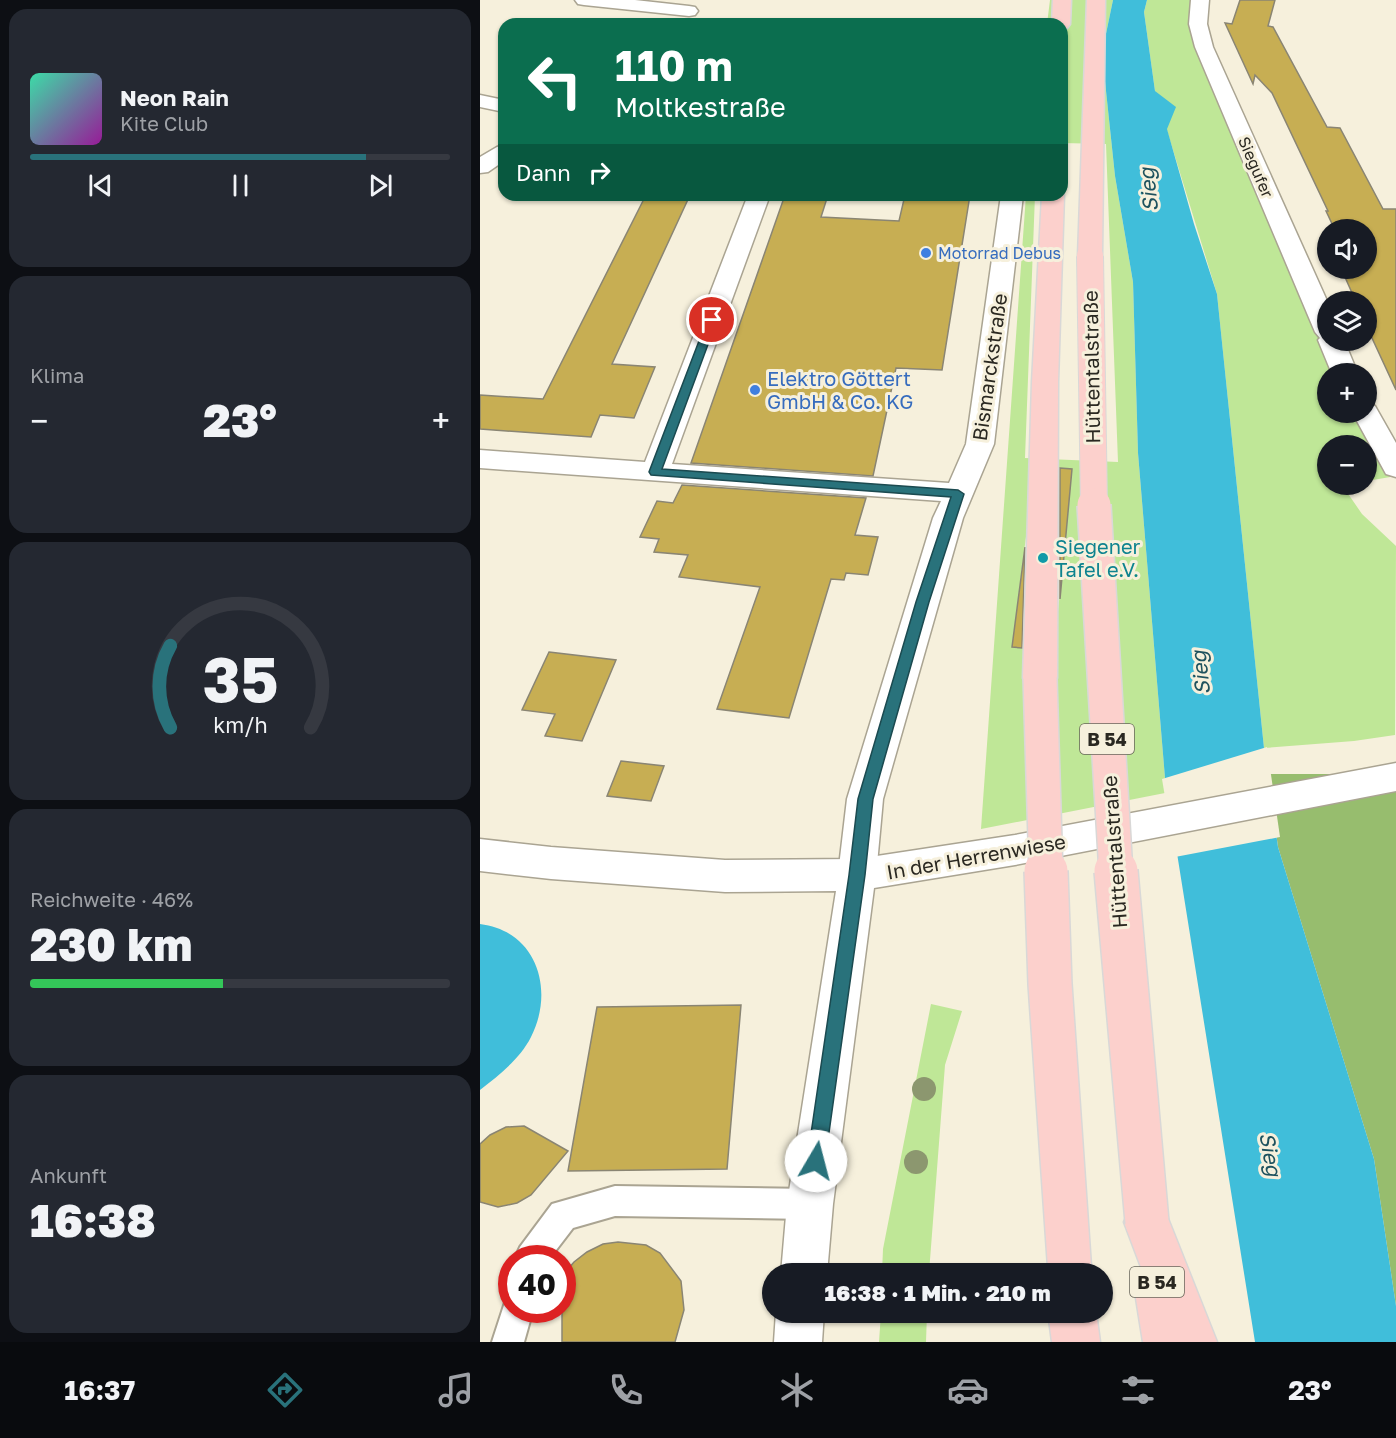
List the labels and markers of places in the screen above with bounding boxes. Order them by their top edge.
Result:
place label: Motorrad Debus [938,243,1061,263]
marker: Motorrad Debus [919,246,933,260]
pin [686,294,737,345]
place label: Elektro Göttert GmbH & Co. KG [767,366,913,413]
marker: Elektro Göttert GmbH & Co. KG [748,383,762,397]
place label: Siegener Tafel e.V. [1055,534,1141,581]
marker: Siegener Tafel e.V. [1036,551,1050,565]

